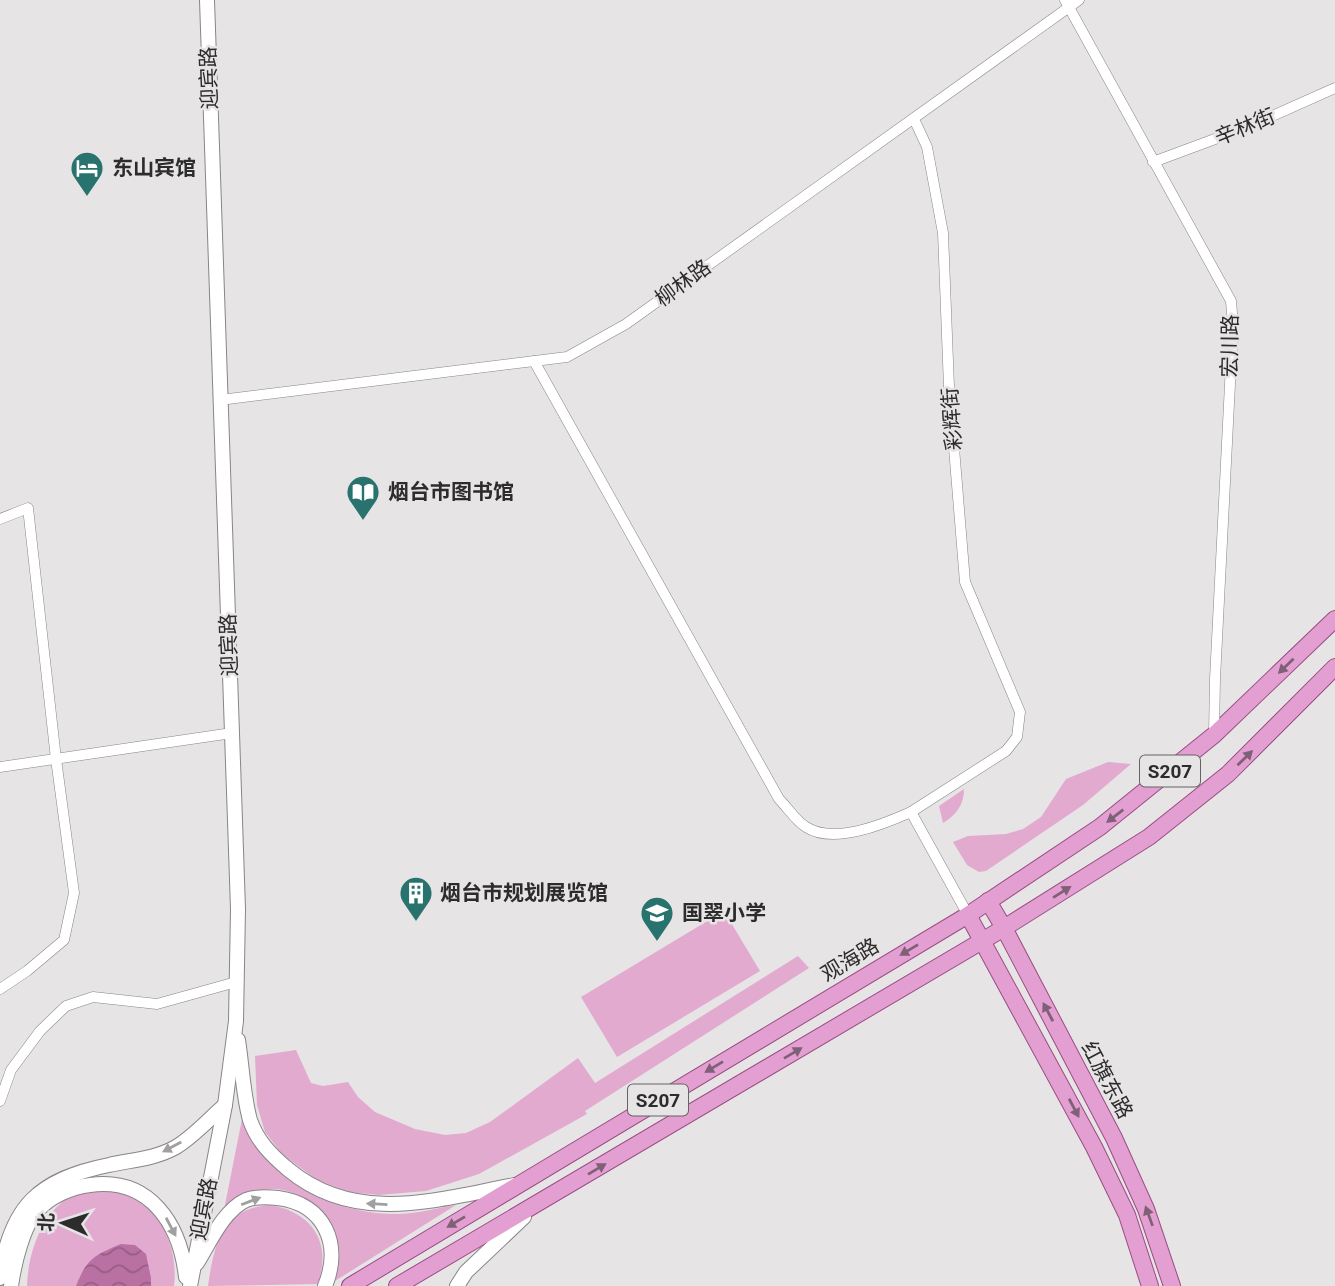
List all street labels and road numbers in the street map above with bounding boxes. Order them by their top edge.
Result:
street label: 迎宾路 [196,46,222,110]
street label: 辛林街 [1211,104,1279,150]
street label: 柳林路 [650,255,716,311]
street label: 宏川路 [1217,314,1243,378]
street label: 彩辉街 [938,387,966,451]
street label: 迎宾路 [216,613,242,677]
road number: S207 [1140,756,1200,786]
street label: 观海路 [817,933,883,987]
street label: 红旗东路 [1077,1037,1137,1123]
road number: S207 [628,1084,688,1116]
street label: 迎宾路 [186,1176,222,1242]

